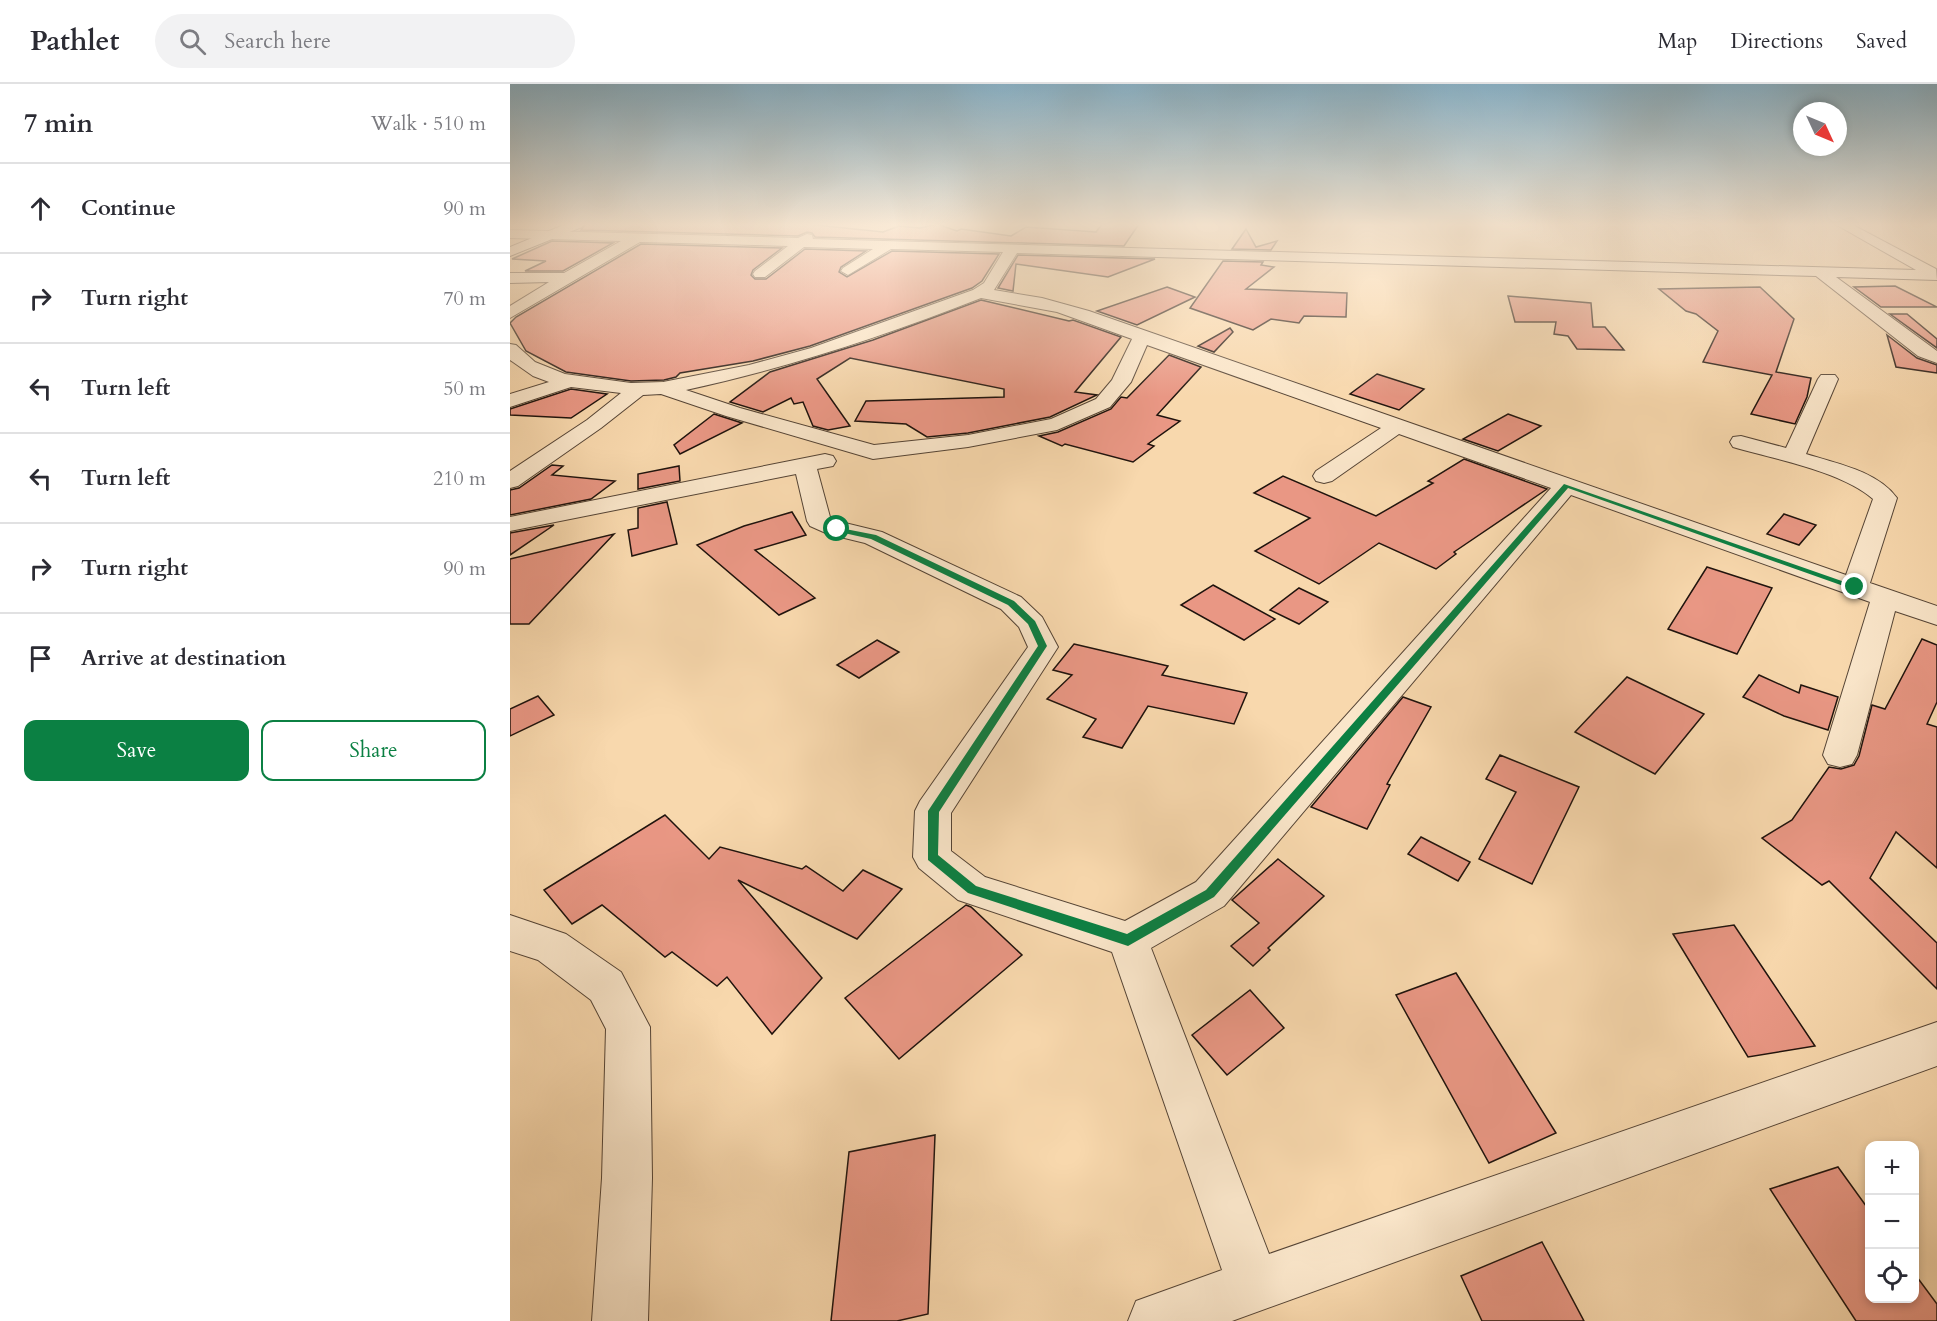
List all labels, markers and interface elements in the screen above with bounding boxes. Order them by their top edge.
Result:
search box [155,14,575,68]
text: Pathlet [30,22,119,60]
icon: search [176,25,209,58]
text: Search here [224,26,331,56]
text: Map [1657,27,1697,56]
text: Directions [1730,27,1823,56]
text: Saved [1856,27,1907,56]
north arrow [1793,102,1847,156]
text: 7 min [24,106,93,141]
text: Walk · 510 m [371,110,486,137]
icon: ahead [24,192,57,225]
text: Continue [81,193,176,223]
text: 90 m [443,195,486,222]
icon: right [24,282,57,315]
text: Turn right [81,283,188,313]
text: 70 m [443,285,486,312]
icon: left [24,372,57,405]
text: Turn left [81,373,170,403]
text: 50 m [443,375,486,402]
icon: left [24,462,57,495]
text: Turn left [81,463,170,493]
text: 210 m [433,465,486,492]
route start [823,515,849,541]
icon: right [24,552,57,585]
text: Turn right [81,553,188,583]
text: 90 m [443,555,486,582]
route end [1841,573,1867,599]
icon: arrive [24,642,57,675]
text: Arrive at destination [81,643,286,673]
button: Save [24,720,249,781]
button: Share [261,720,486,781]
map controls [1865,1141,1919,1303]
button: + [1865,1141,1919,1195]
button: − [1865,1195,1919,1249]
button: locate [1865,1249,1919,1303]

